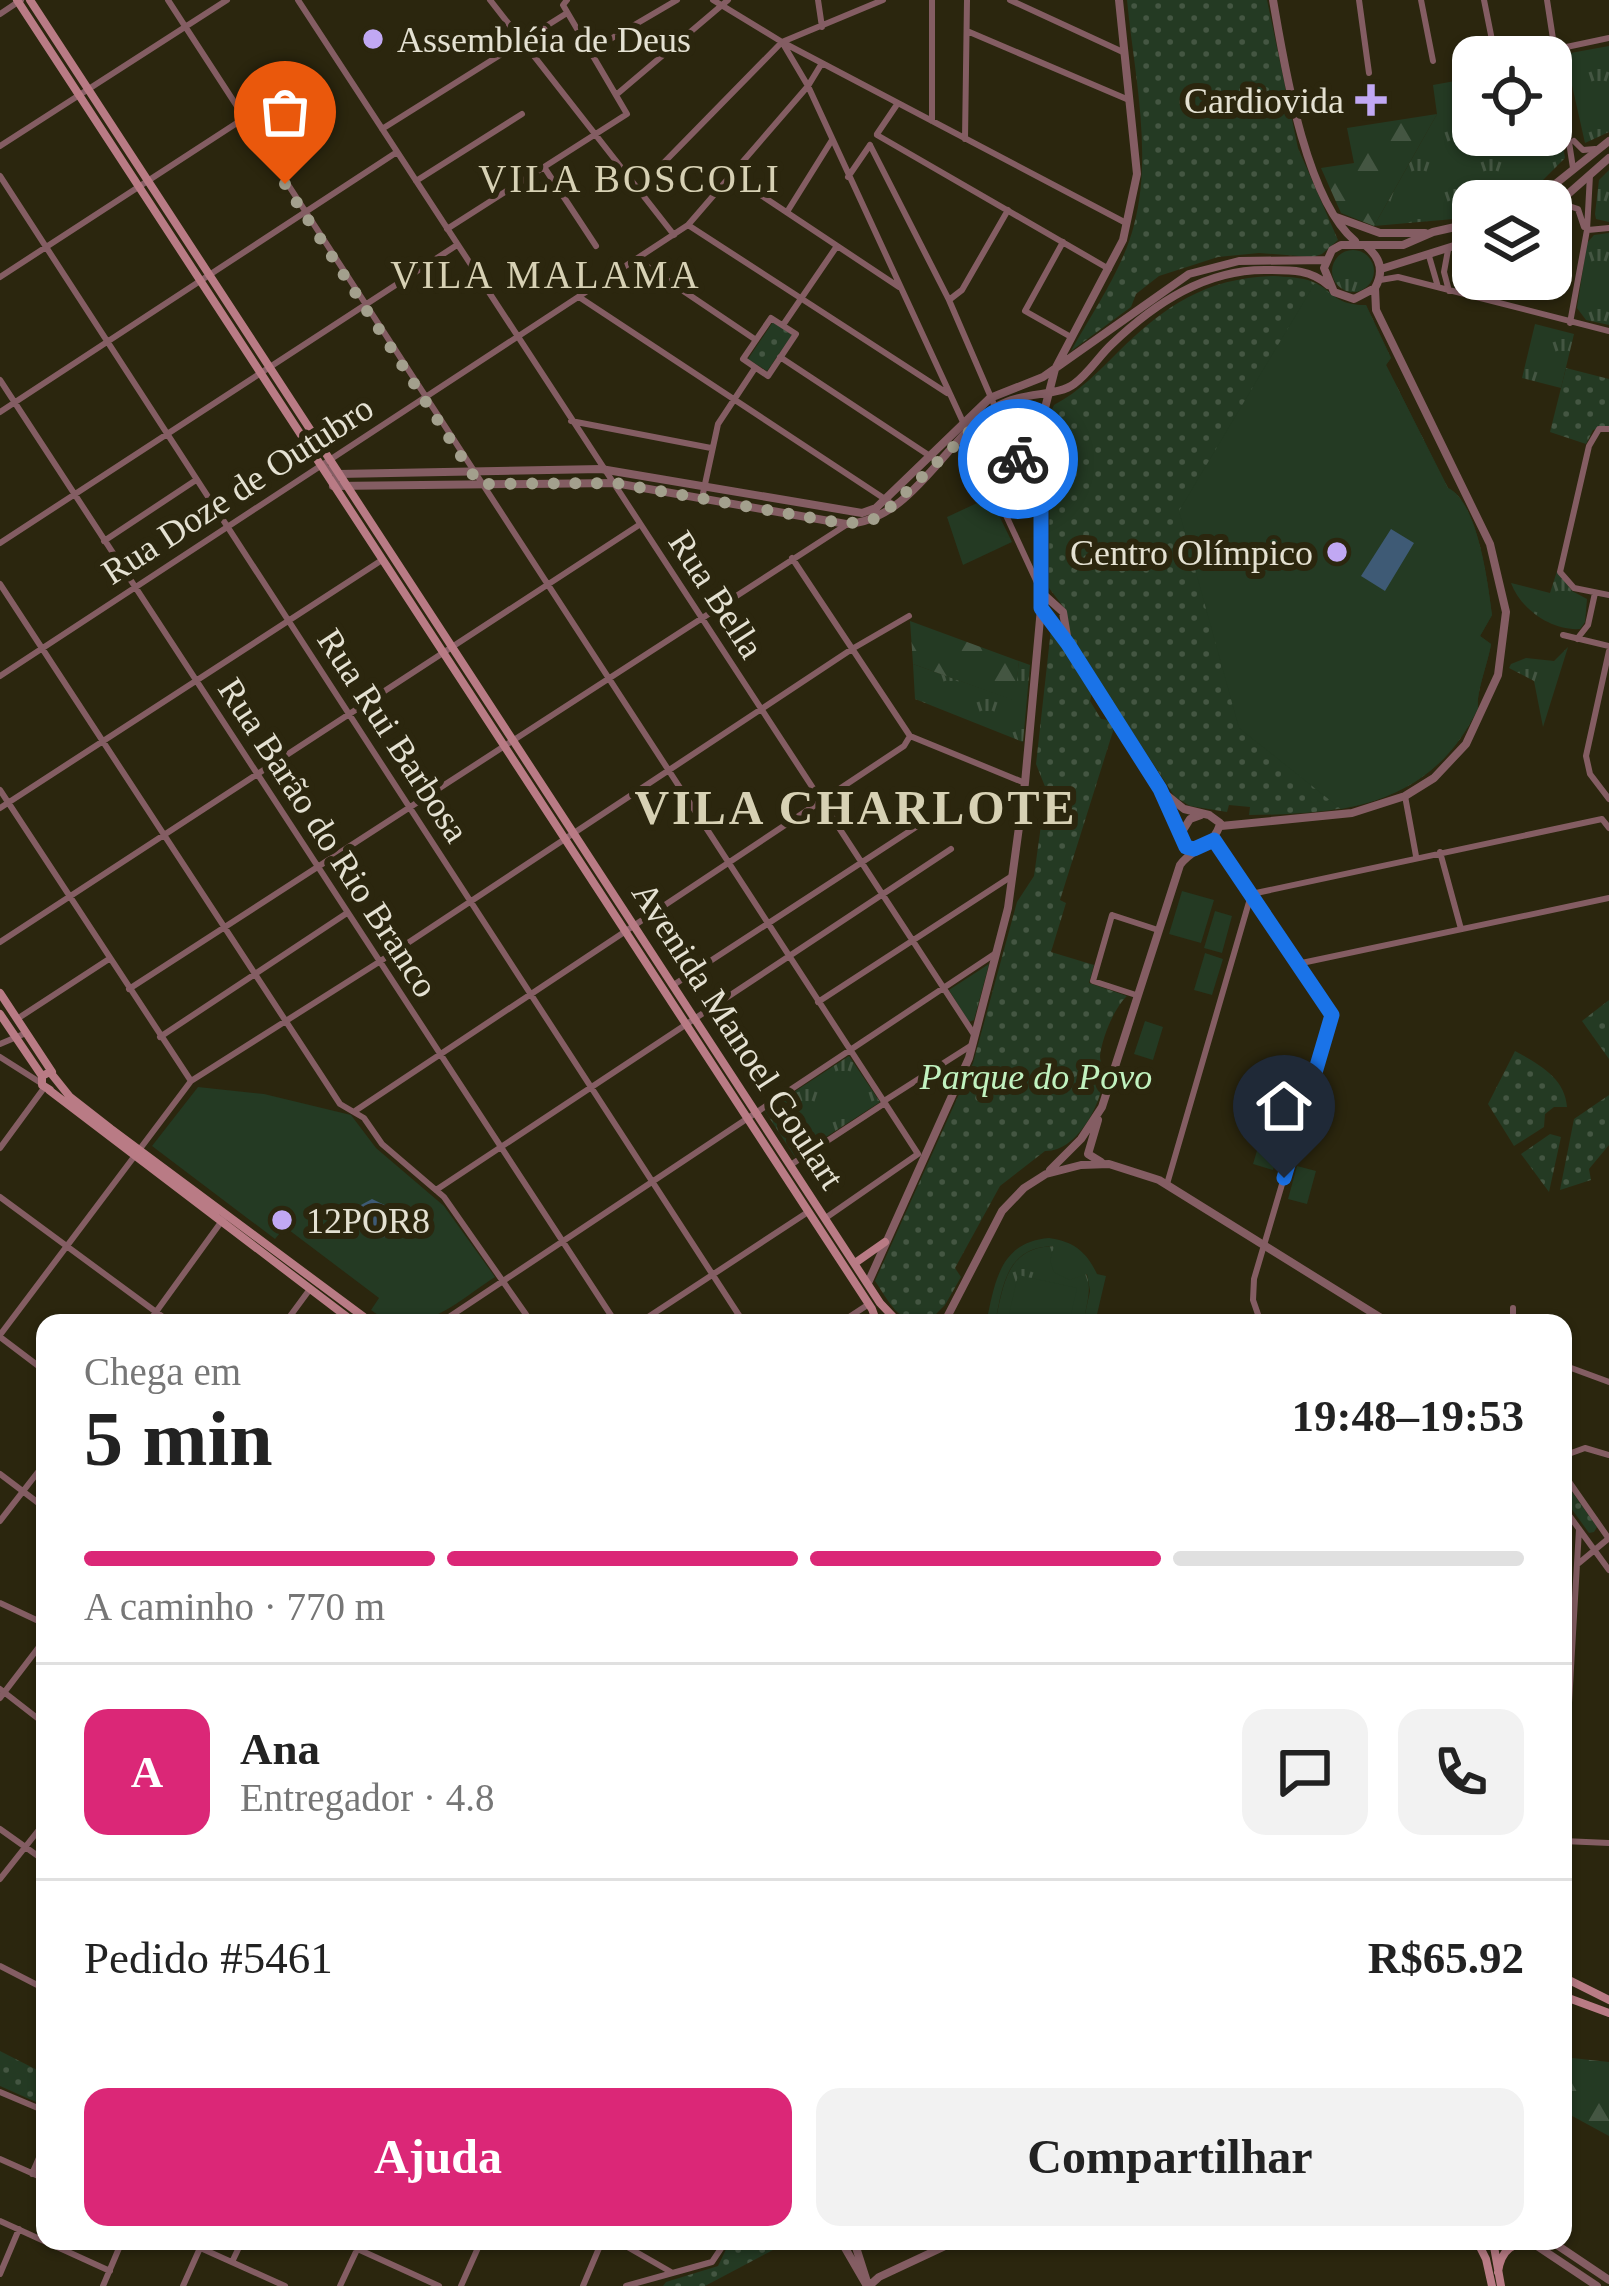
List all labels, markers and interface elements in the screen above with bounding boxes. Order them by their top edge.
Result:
place label: Assembléia de Deus [397,20,691,60]
marker: Assembléia de Deus [360,26,386,52]
map controls [1452,36,1572,300]
button: locate [1452,36,1572,156]
pin [234,61,336,184]
icon: bag [252,79,318,145]
place label: Cardiovida [1184,81,1344,121]
marker: Cardiovida [1355,84,1387,116]
district label: VILA BOSCOLI [478,157,782,200]
button: layers [1452,180,1572,300]
district label: VILA MALAMA [390,253,702,296]
street label: Rua Doze de Outubro [95,387,380,592]
courier [958,399,1078,519]
icon: bike [985,426,1051,492]
street label: Rua Bella [660,524,772,665]
place label: Centro Olímpico [1070,533,1313,573]
marker: Centro Olímpico [1324,539,1350,565]
street label: Rua Rui Barbosa [309,622,477,850]
street label: Rua Barão do Rio Branco [210,671,446,1004]
district label: VILA CHARLOTE [634,781,1078,834]
street label: Avenida Manoel Goulart [624,875,852,1196]
pin [1233,1055,1335,1178]
park label: Parque do Povo [919,1057,1152,1097]
icon: home [1251,1073,1317,1139]
place label: 12POR8 [306,1201,430,1241]
marker: 12POR8 [269,1207,295,1233]
text: Chega em [84,1350,241,1393]
text: 19:48–19:53 [1292,1391,1524,1441]
text: 5 min [84,1395,273,1482]
text: A caminho · 770 m [84,1585,385,1628]
button: chat [1242,1709,1368,1835]
button: phone [1398,1709,1524,1835]
text: Ana [240,1724,320,1774]
text: A [131,1747,163,1797]
text: Entregador · 4.8 [240,1776,495,1819]
text: Pedido #5461 [84,1933,333,1983]
text: R$65.92 [1368,1933,1524,1983]
button: Ajuda [84,2088,792,2226]
button: Compartilhar [816,2088,1524,2226]

